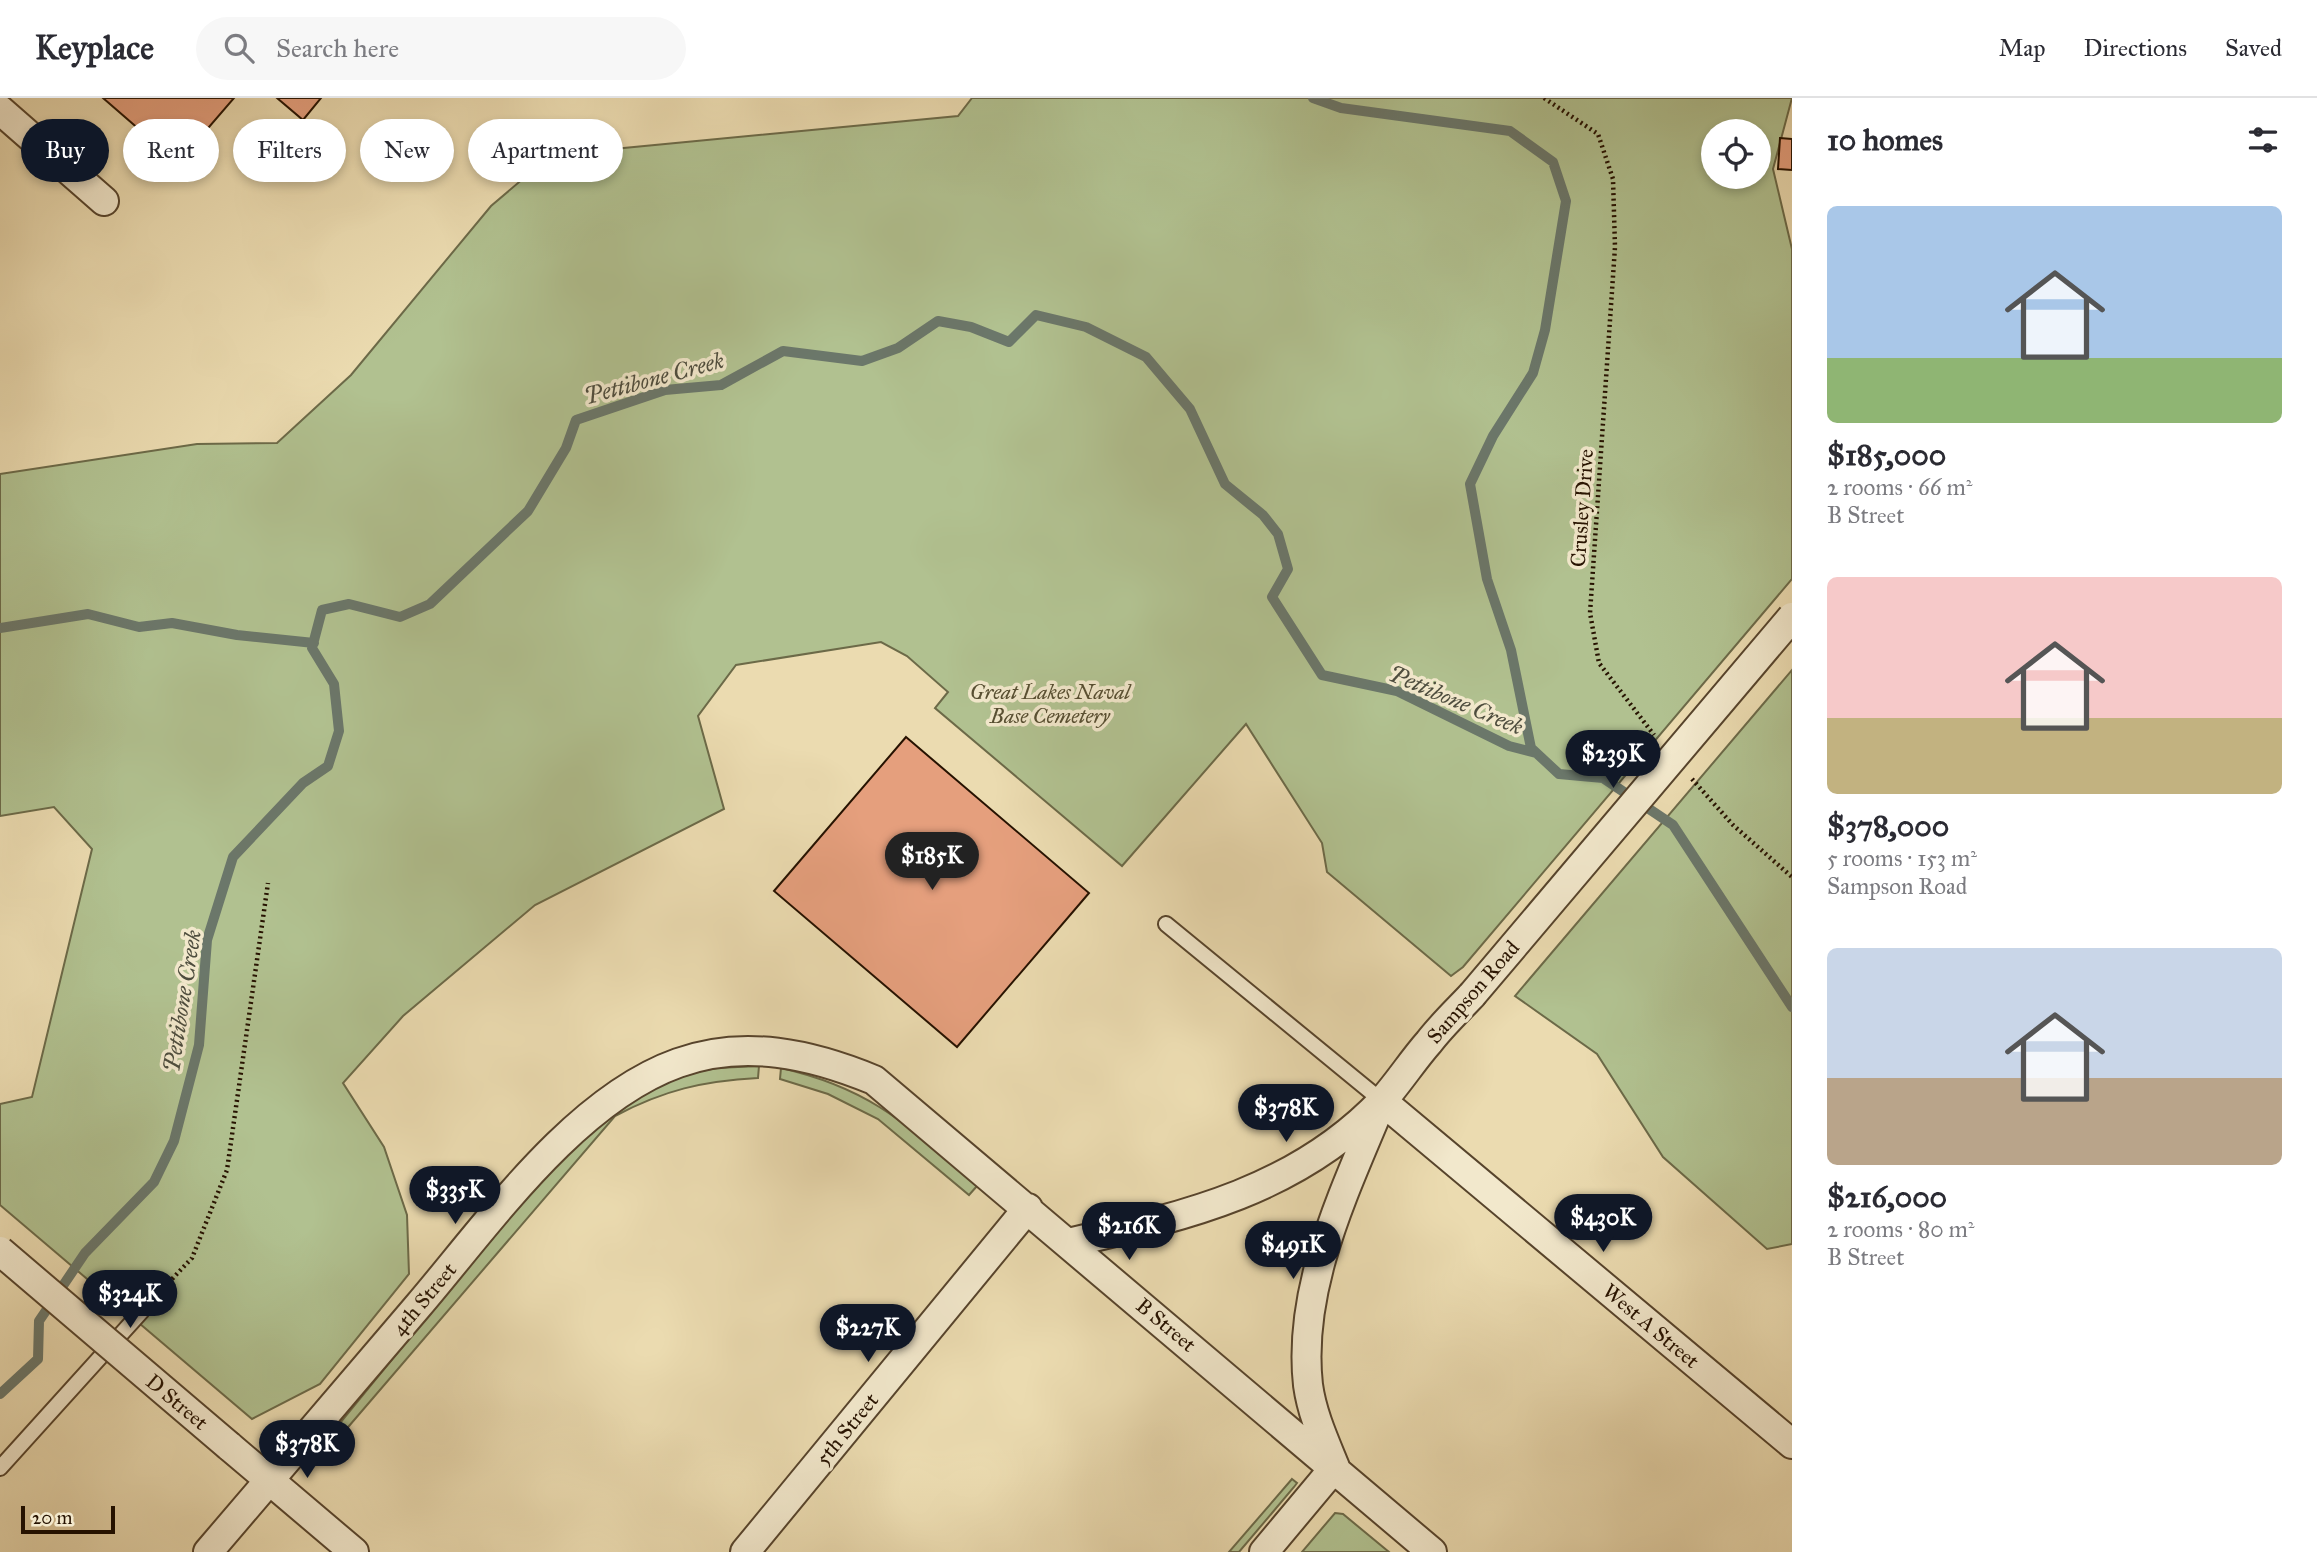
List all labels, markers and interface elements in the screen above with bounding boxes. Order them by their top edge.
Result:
search box [196,17,686,80]
text: Keyplace [35,28,154,68]
icon: search [220,29,258,67]
text: Search here [276,32,399,64]
text: Map [1999,33,2046,63]
text: Directions [2084,33,2187,63]
text: Saved [2225,33,2282,63]
chip: Buy [21,119,109,182]
chip: Rent [123,119,219,182]
chip: Filters [233,119,346,182]
chip: New [360,119,454,182]
chip: Apartment [468,119,623,182]
map controls [1701,119,1771,189]
button: locate [1701,119,1771,189]
icon: filters [2244,121,2282,159]
text: 10 homes [1827,122,1943,158]
icon: home [1992,252,2118,378]
water label: Pettibone Creek [581,346,727,410]
text: $185,000 [1827,437,1946,473]
street label: Crusley Drive [1565,448,1599,568]
text: 2 rooms · 66 m² [1827,473,1972,501]
text: B Street [1827,501,1904,529]
icon: home [1992,623,2118,749]
water label: Pettibone Creek [1385,659,1527,741]
park label: Great Lakes Naval Base Cemetery [970,679,1133,729]
pin: $239K [1564,730,1662,790]
text: $239K [1581,739,1645,767]
text: $378,000 [1827,808,1949,844]
pin: $185K [883,832,981,892]
text: $185K [901,841,963,869]
text: 5 rooms · 153 m² [1827,844,1977,872]
text: Sampson Road [1827,872,1967,900]
water label: Pettibone Creek [157,928,207,1074]
street label: Sampson Road [1421,935,1525,1049]
icon: home [1992,994,2118,1120]
pin: $378K [1237,1084,1335,1144]
text: $378K [1254,1093,1318,1121]
pin: $335K [406,1166,504,1226]
text: $335K [425,1175,485,1203]
text: $216,000 [1827,1179,1947,1215]
pin: $430K [1554,1194,1652,1254]
pin: $216K [1080,1202,1178,1262]
text: $430K [1570,1203,1636,1231]
text: $216K [1098,1211,1160,1239]
text: 2 rooms · 80 m² [1827,1215,1974,1243]
pin: $491K [1244,1222,1342,1281]
text: $491K [1261,1230,1325,1258]
text: B Street [1827,1243,1904,1271]
street label: 4th Street [386,1257,462,1341]
pin: $324K [81,1270,179,1330]
street label: West A Street [1597,1278,1705,1374]
text: $324K [98,1279,162,1307]
street label: B Street [1131,1292,1202,1358]
pin: $227K [819,1304,917,1364]
text: $227K [836,1313,900,1341]
street label: D Street [141,1368,214,1436]
street label: 5th Street [810,1387,884,1470]
pin: $378K [258,1420,356,1480]
text: $378K [275,1429,339,1457]
scale bar [21,1503,116,1535]
text: 20 m [32,1506,73,1529]

